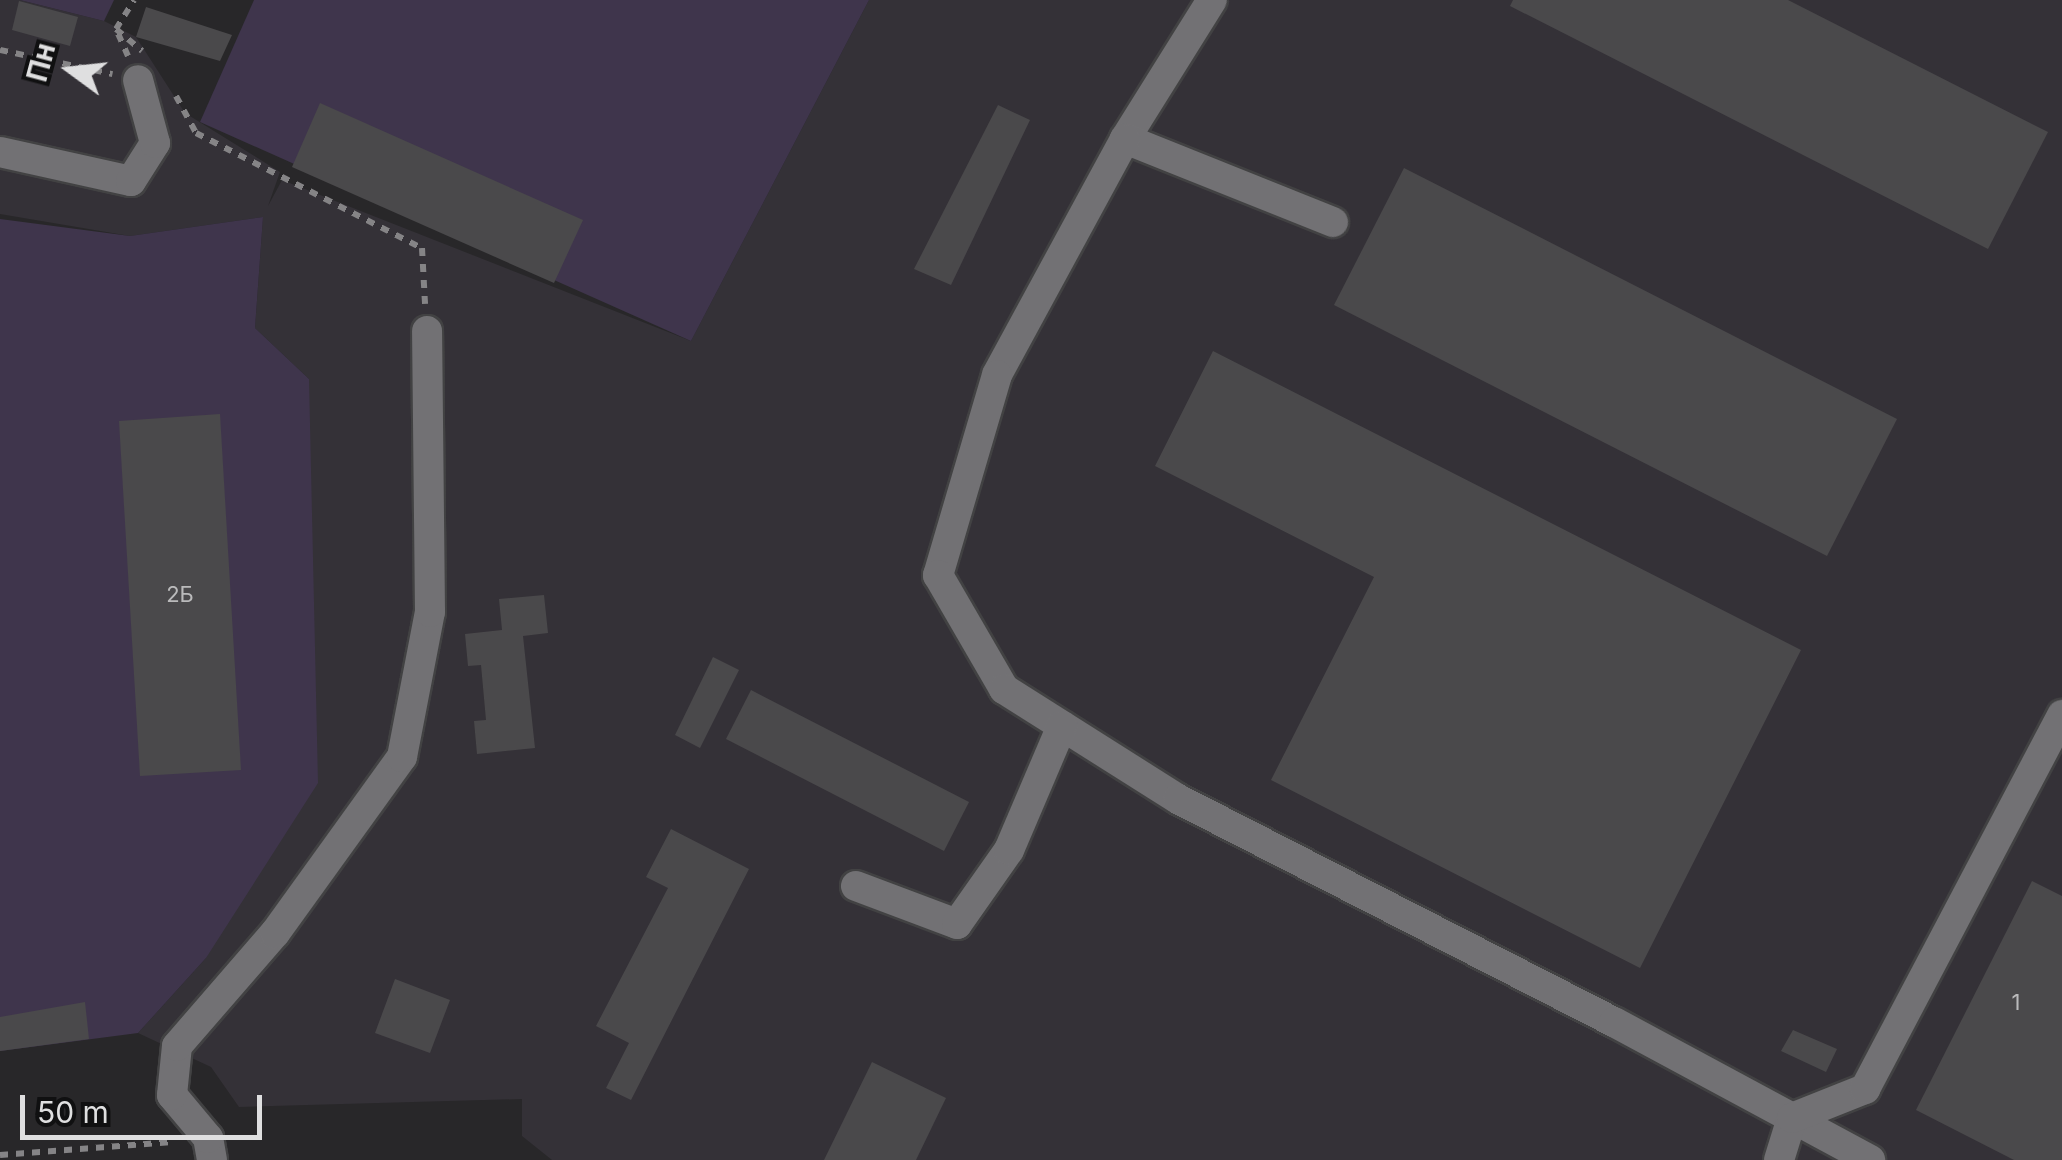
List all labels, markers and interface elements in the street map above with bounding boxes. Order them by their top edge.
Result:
north arrow [20,20,120,120]
text: Пн [20,39,62,85]
house number: 2Б [166,582,194,608]
house number: 1 [2012,990,2020,1016]
scale bar [25,1075,268,1137]
text: 50 m [37,1094,109,1130]

